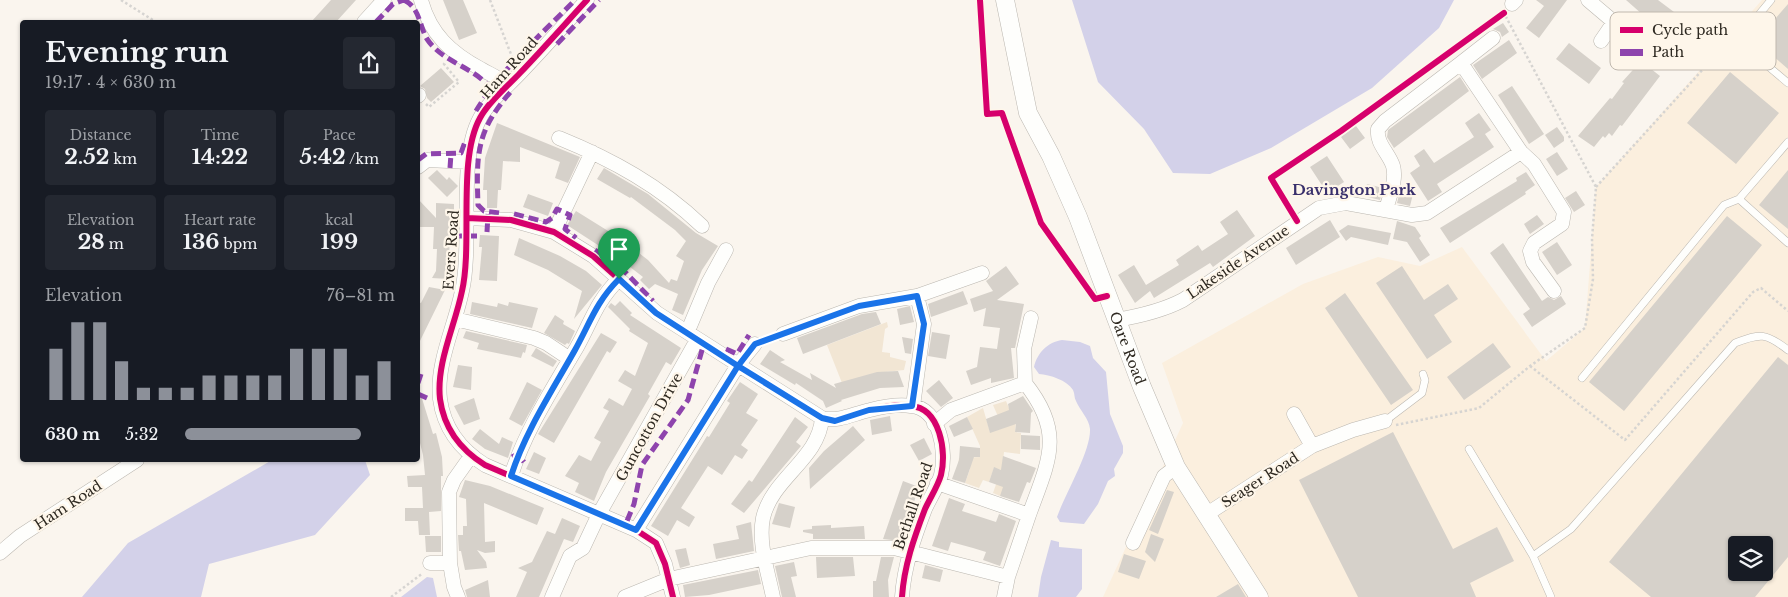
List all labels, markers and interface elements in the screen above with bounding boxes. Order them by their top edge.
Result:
legend [1610,12,1776,70]
text: Cycle path [1652,21,1729,39]
street label: Ham Road [477,33,542,103]
text: Evening run [45,35,229,70]
button: share [343,37,395,89]
text: Path [1652,43,1684,61]
text: 19:17 · 4 × 630 m [45,72,176,92]
text: Distance [70,126,132,144]
text: Time [201,126,239,144]
text: Pace [323,126,356,144]
text: 2.52 [64,144,109,170]
text: 14:22 [192,144,248,170]
text: 5:42 [300,144,346,170]
text: km [109,150,137,168]
text: /km [346,150,379,168]
district label: Davington Park [1292,180,1417,199]
street label: Evers Road [439,209,463,291]
text: Elevation [67,211,134,229]
text: Heart rate [184,211,256,229]
text: kcal [325,211,353,229]
street label: Lakeside Avenue [1183,221,1293,303]
pin [598,228,640,279]
text: 28 [78,229,105,255]
text: 136 [183,229,219,255]
text: 199 [321,229,358,255]
text: m [105,235,124,253]
text: bpm [219,235,257,253]
icon: arrive [605,235,633,263]
text: Elevation [45,285,122,305]
text: 76–81 m [327,285,395,305]
street label: Oare Road [1105,309,1150,388]
street label: Guncotton Drive [612,370,686,484]
text: 630 m [45,424,100,444]
text: 5:32 [125,424,158,444]
street label: Seager Road [1218,448,1303,512]
street label: Bethall Road [890,459,937,552]
street label: Ham Road [31,476,106,534]
map controls [1728,536,1773,581]
button: layers [1728,536,1773,581]

